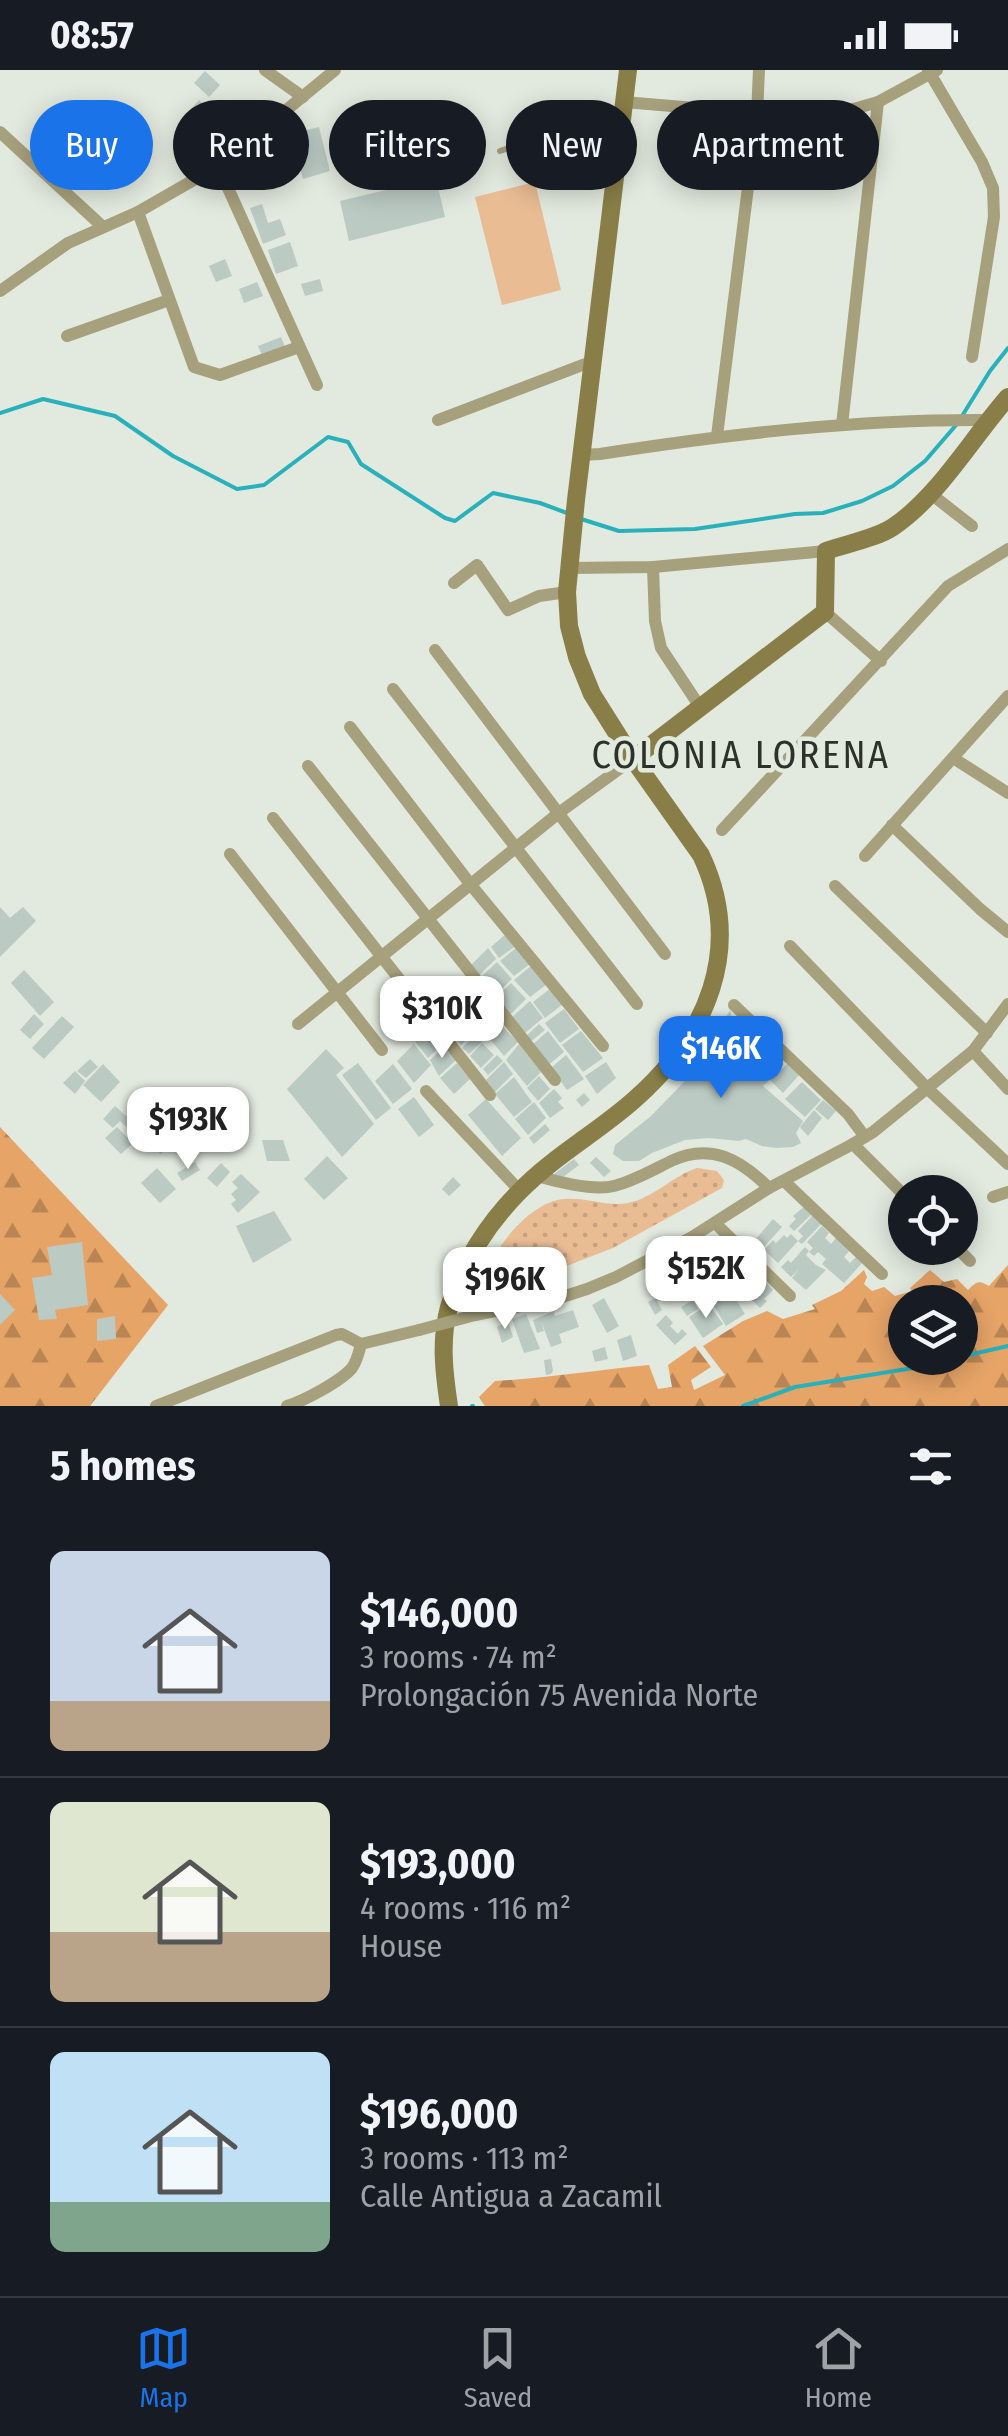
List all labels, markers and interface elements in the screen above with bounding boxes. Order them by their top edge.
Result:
text: 08:57 [50,12,134,58]
chip: Buy [30,100,153,190]
chip: Rent [173,100,309,190]
chip: Filters [329,100,486,190]
chip: New [506,100,637,190]
chip: Apartment [657,100,879,190]
district label: COLONIA LORENA [592,732,890,778]
pin: $310K [372,976,512,1061]
text: $310K [402,989,482,1027]
pin: $146K [651,1016,791,1101]
text: $146K [681,1029,761,1067]
pin: $193K [118,1087,258,1172]
text: $193K [149,1100,227,1138]
map controls [888,1175,978,1375]
button: locate [888,1175,978,1265]
pin: $152K [636,1236,776,1321]
pin: $196K [435,1247,575,1332]
text: $152K [667,1249,745,1287]
text: $196K [465,1260,545,1298]
button: layers [888,1285,978,1375]
icon: filters [903,1439,958,1494]
text: 5 homes [50,1441,196,1491]
text: $146,000 [360,1588,518,1638]
icon: home [130,1591,250,1711]
text: 3 rooms · 74 m² [360,1638,557,1676]
text: Prolongación 75 Avenida Norte [360,1676,758,1714]
text: $193,000 [360,1839,516,1889]
icon: home [130,1842,250,1962]
text: 4 rooms · 116 m² [360,1889,571,1927]
text: House [360,1927,442,1965]
text: $196,000 [360,2089,519,2139]
icon: home [130,2092,250,2212]
text: 3 rooms · 113 m² [360,2139,568,2177]
text: Calle Antigua a Zacamil [360,2177,662,2215]
tab: Map [136,2321,191,2414]
tab: Saved [464,2321,532,2414]
tab: Home [805,2321,872,2414]

